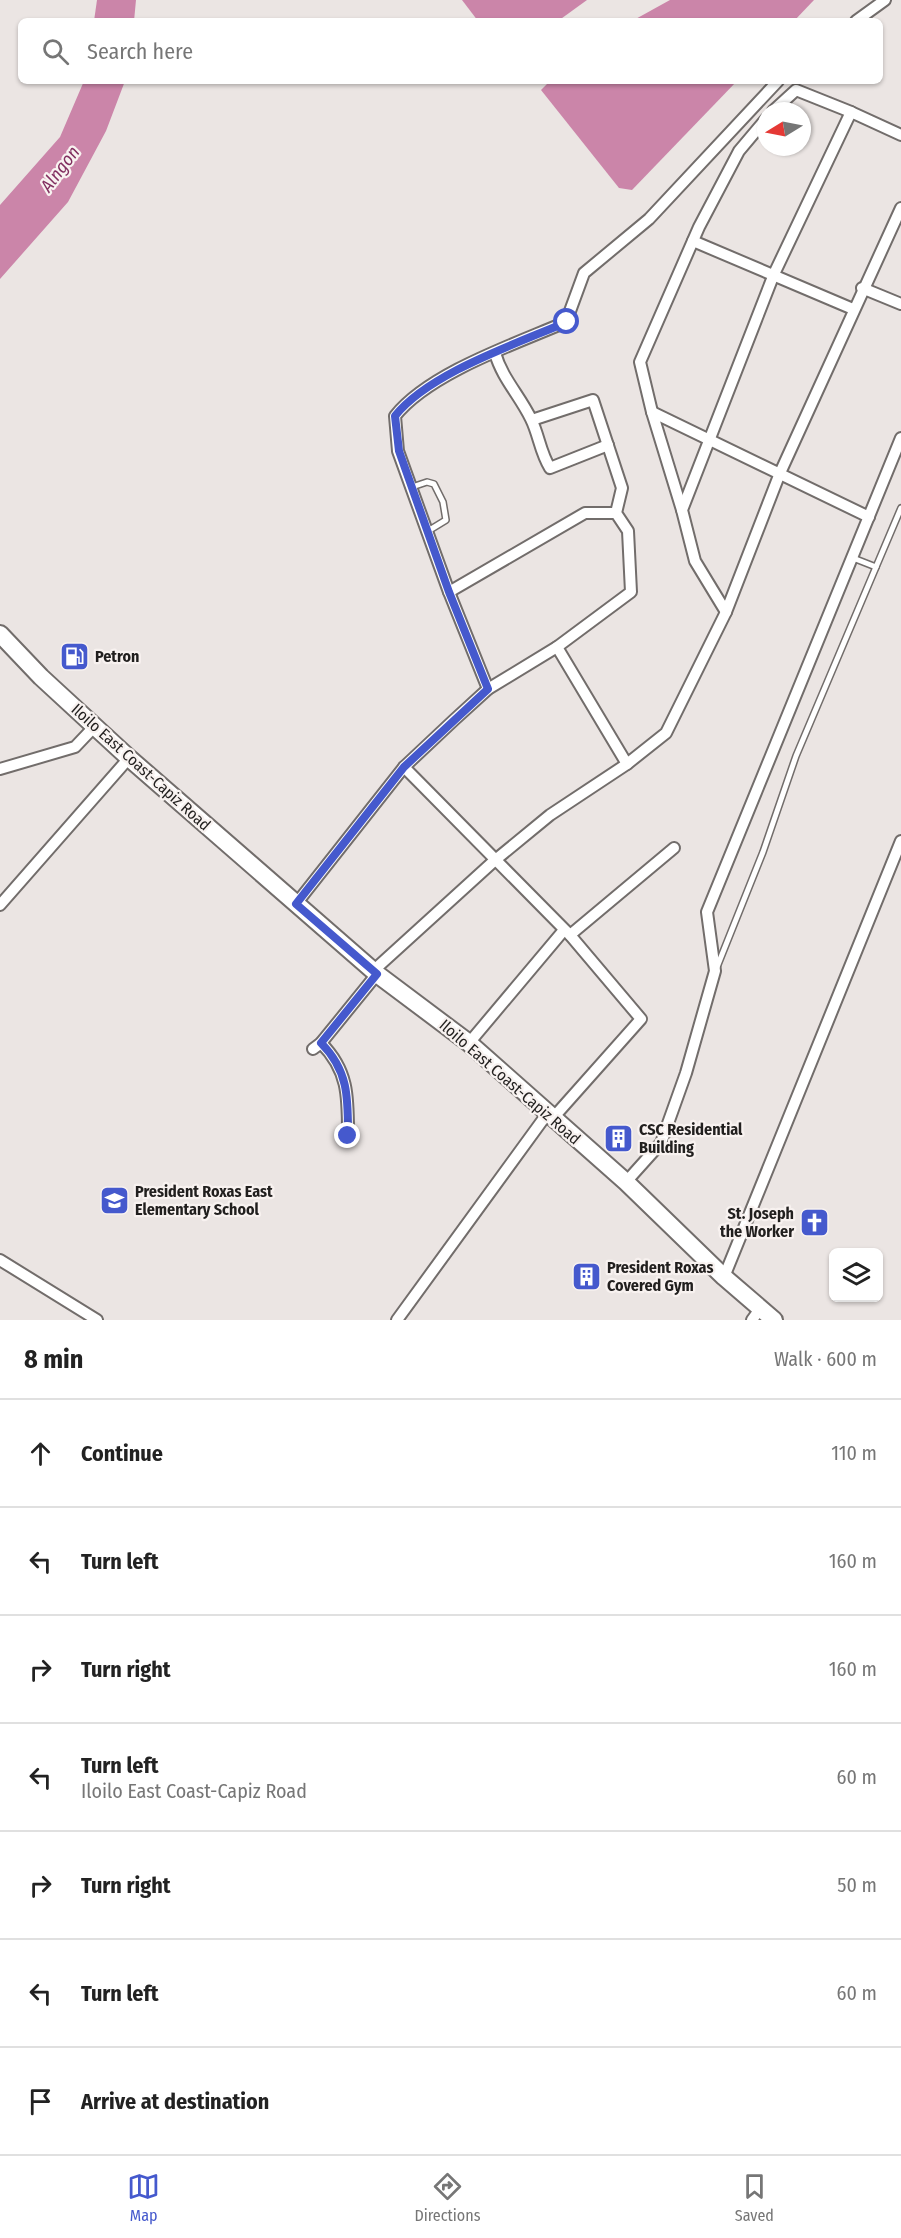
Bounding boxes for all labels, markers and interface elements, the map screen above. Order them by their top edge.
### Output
search box [18,18,883,84]
icon: search [39,35,72,68]
text: Search here [87,38,193,65]
north arrow [757,102,811,156]
water label: Alngon [35,142,84,197]
route start [553,308,579,334]
fuel station icon: Petron [58,640,90,672]
place label: Petron [95,647,139,666]
street label: Iloilo East Coast-Capiz Road [67,699,215,835]
street label: Iloilo East Coast-Capiz Road [436,1016,584,1148]
place label: CSC Residential Building [639,1120,743,1157]
route end [334,1122,360,1148]
building icon: CSC Residential Building [602,1122,634,1154]
place label: President Roxas East Elementary School [135,1182,273,1219]
school or university icon: President Roxas East Elementary School [98,1184,130,1216]
place label: St. Joseph the Worker [720,1204,794,1241]
church icon: St. Joseph the Worker [799,1206,831,1238]
map controls [829,1248,883,1302]
button: layers [829,1248,883,1302]
place label: President Roxas Covered Gym [607,1258,713,1295]
building icon: President Roxas Covered Gym [570,1260,602,1292]
text: 8 min [24,1344,83,1375]
text: Walk · 600 m [774,1347,877,1371]
icon: ahead [24,1437,57,1470]
text: Continue [81,1440,163,1467]
text: 110 m [831,1441,877,1465]
icon: left [24,1545,57,1578]
text: Turn left [81,1548,159,1575]
text: 160 m [829,1549,877,1573]
icon: right [24,1653,57,1686]
text: Turn right [81,1656,170,1683]
text: 160 m [829,1657,877,1681]
text: Turn left [81,1752,159,1779]
icon: left [24,1761,57,1794]
text: 60 m [837,1765,877,1789]
text: Iloilo East Coast-Capiz Road [81,1779,307,1803]
icon: right [24,1869,57,1902]
text: Turn right [81,1872,170,1899]
text: 50 m [837,1873,877,1897]
icon: left [24,1977,57,2010]
text: Turn left [81,1980,159,2007]
text: 60 m [837,1981,877,2005]
icon: arrive [24,2085,57,2118]
text: Arrive at destination [81,2088,269,2115]
tab: Map [127,2170,160,2225]
tab: Directions [414,2170,481,2225]
tab: Saved [735,2170,774,2225]

